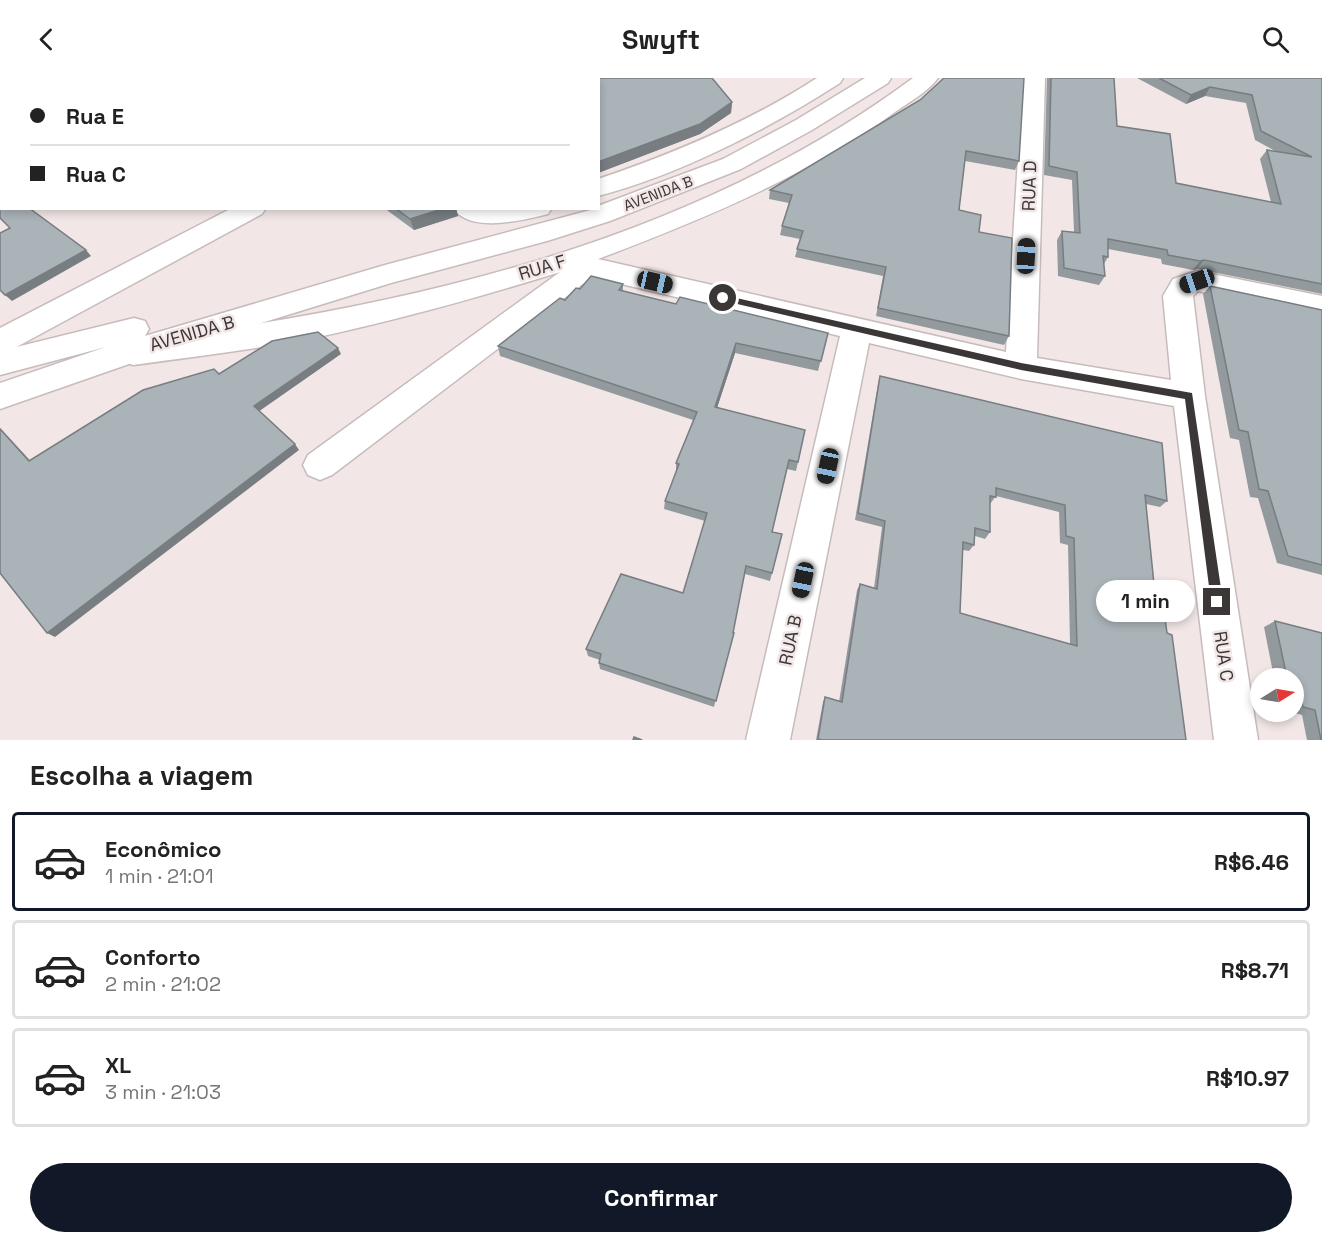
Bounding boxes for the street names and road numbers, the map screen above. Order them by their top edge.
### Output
street label: RUA D [1017,160,1041,212]
street label: AVENIDA B [621,171,695,215]
street label: RUA F [515,249,569,285]
street label: AVENIDA B [147,310,237,356]
street label: RUA B [773,613,807,667]
street label: RUA C [1209,629,1239,683]

